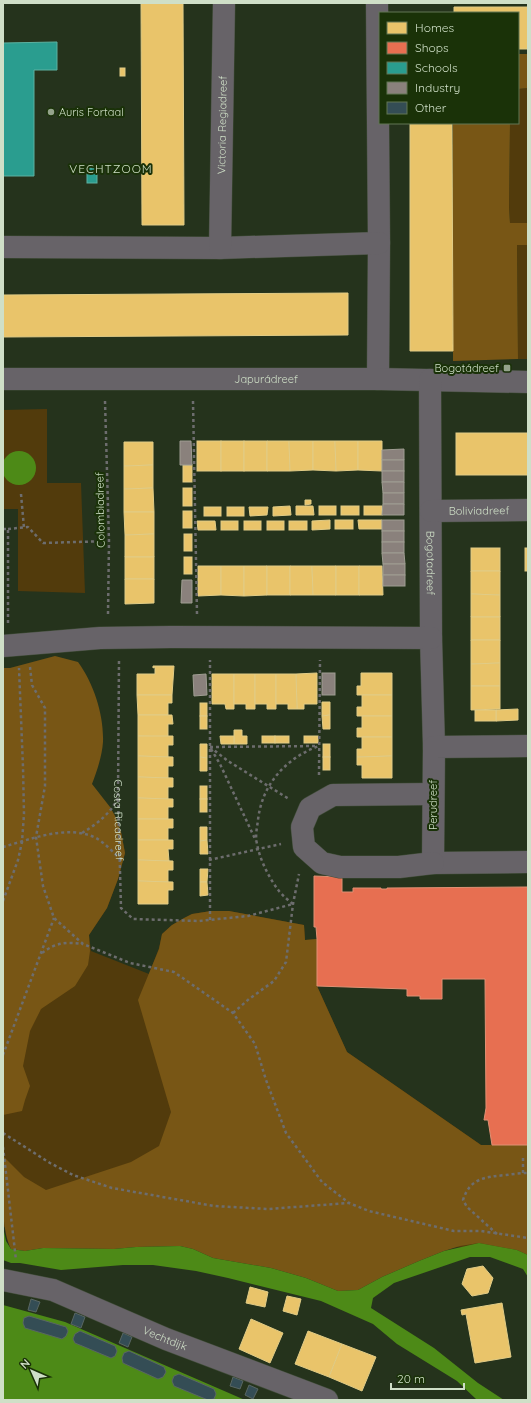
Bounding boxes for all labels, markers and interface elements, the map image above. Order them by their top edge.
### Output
legend [379,12,519,124]
text: Homes [415,20,455,35]
text: Shops [415,40,449,55]
text: Schools [415,60,458,75]
street label: Victoria Regiadreef [214,76,230,174]
text: Industry [415,80,460,95]
text: Other [415,100,447,115]
place label: Auris Fortaal [59,105,124,119]
marker: Auris Fortaal [46,107,56,117]
district label: VECHTZOOM [69,161,153,176]
place label: Bogotádreef [434,361,499,375]
marker: Bogotádreef [502,363,512,373]
street label: Japurádreef [234,372,298,386]
street label: Colombiadreef [92,472,108,548]
street label: Boliviadreef [449,503,509,518]
street label: Bogotadreef [424,531,438,595]
street label: Costa Ricadreef [111,779,127,861]
street label: Perudreef [426,780,440,830]
street label: Vechtdijk [141,1323,189,1353]
north arrow [12,1351,52,1391]
text: N [17,1356,33,1372]
scale bar [391,1365,464,1391]
text: 20 m [397,1371,425,1386]

